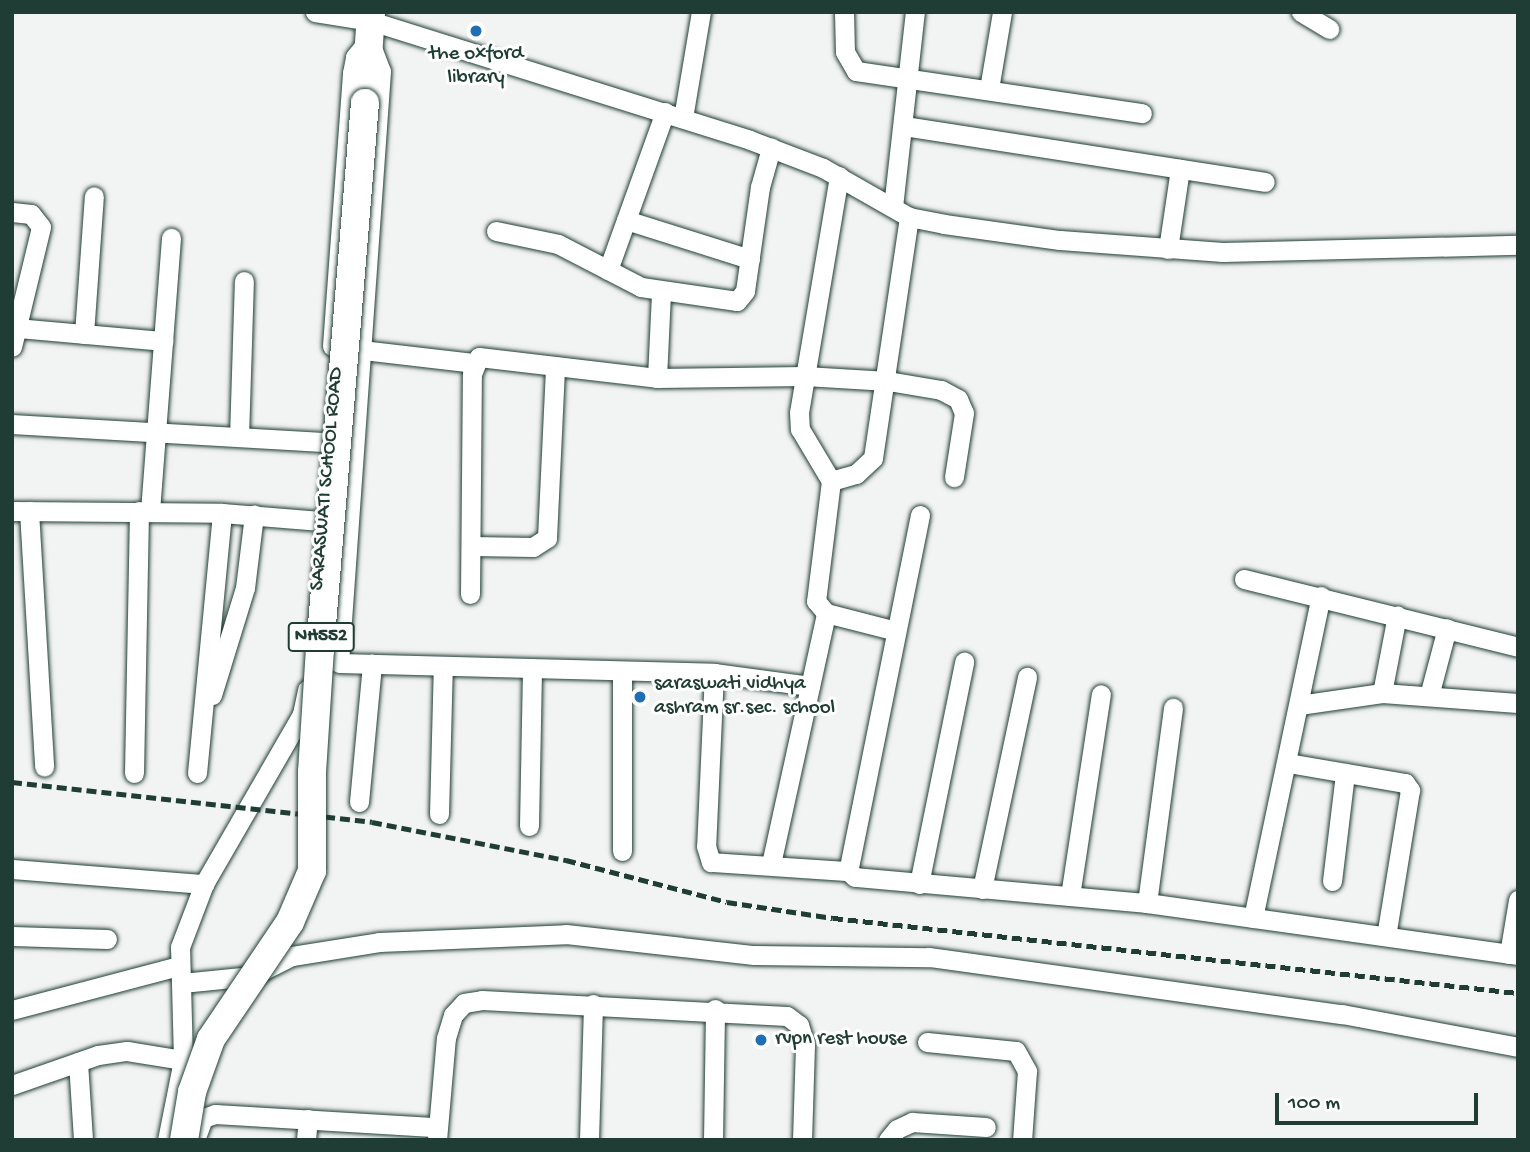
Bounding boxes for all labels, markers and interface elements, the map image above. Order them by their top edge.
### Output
marker: the oxford library [468,23,484,39]
place label: the oxford library [429,42,523,92]
street label: SARASWATI SCHOOL ROAD [306,366,350,592]
road number: NH552 [286,622,356,652]
place label: saraswati vidhya ashram sr.sec. school [654,672,835,722]
marker: saraswati vidhya ashram sr.sec. school [632,689,648,705]
place label: rvpn rest house [775,1027,907,1053]
marker: rvpn rest house [753,1032,769,1048]
scale bar [1278,1078,1481,1122]
text: 100 m [1288,1092,1340,1117]

